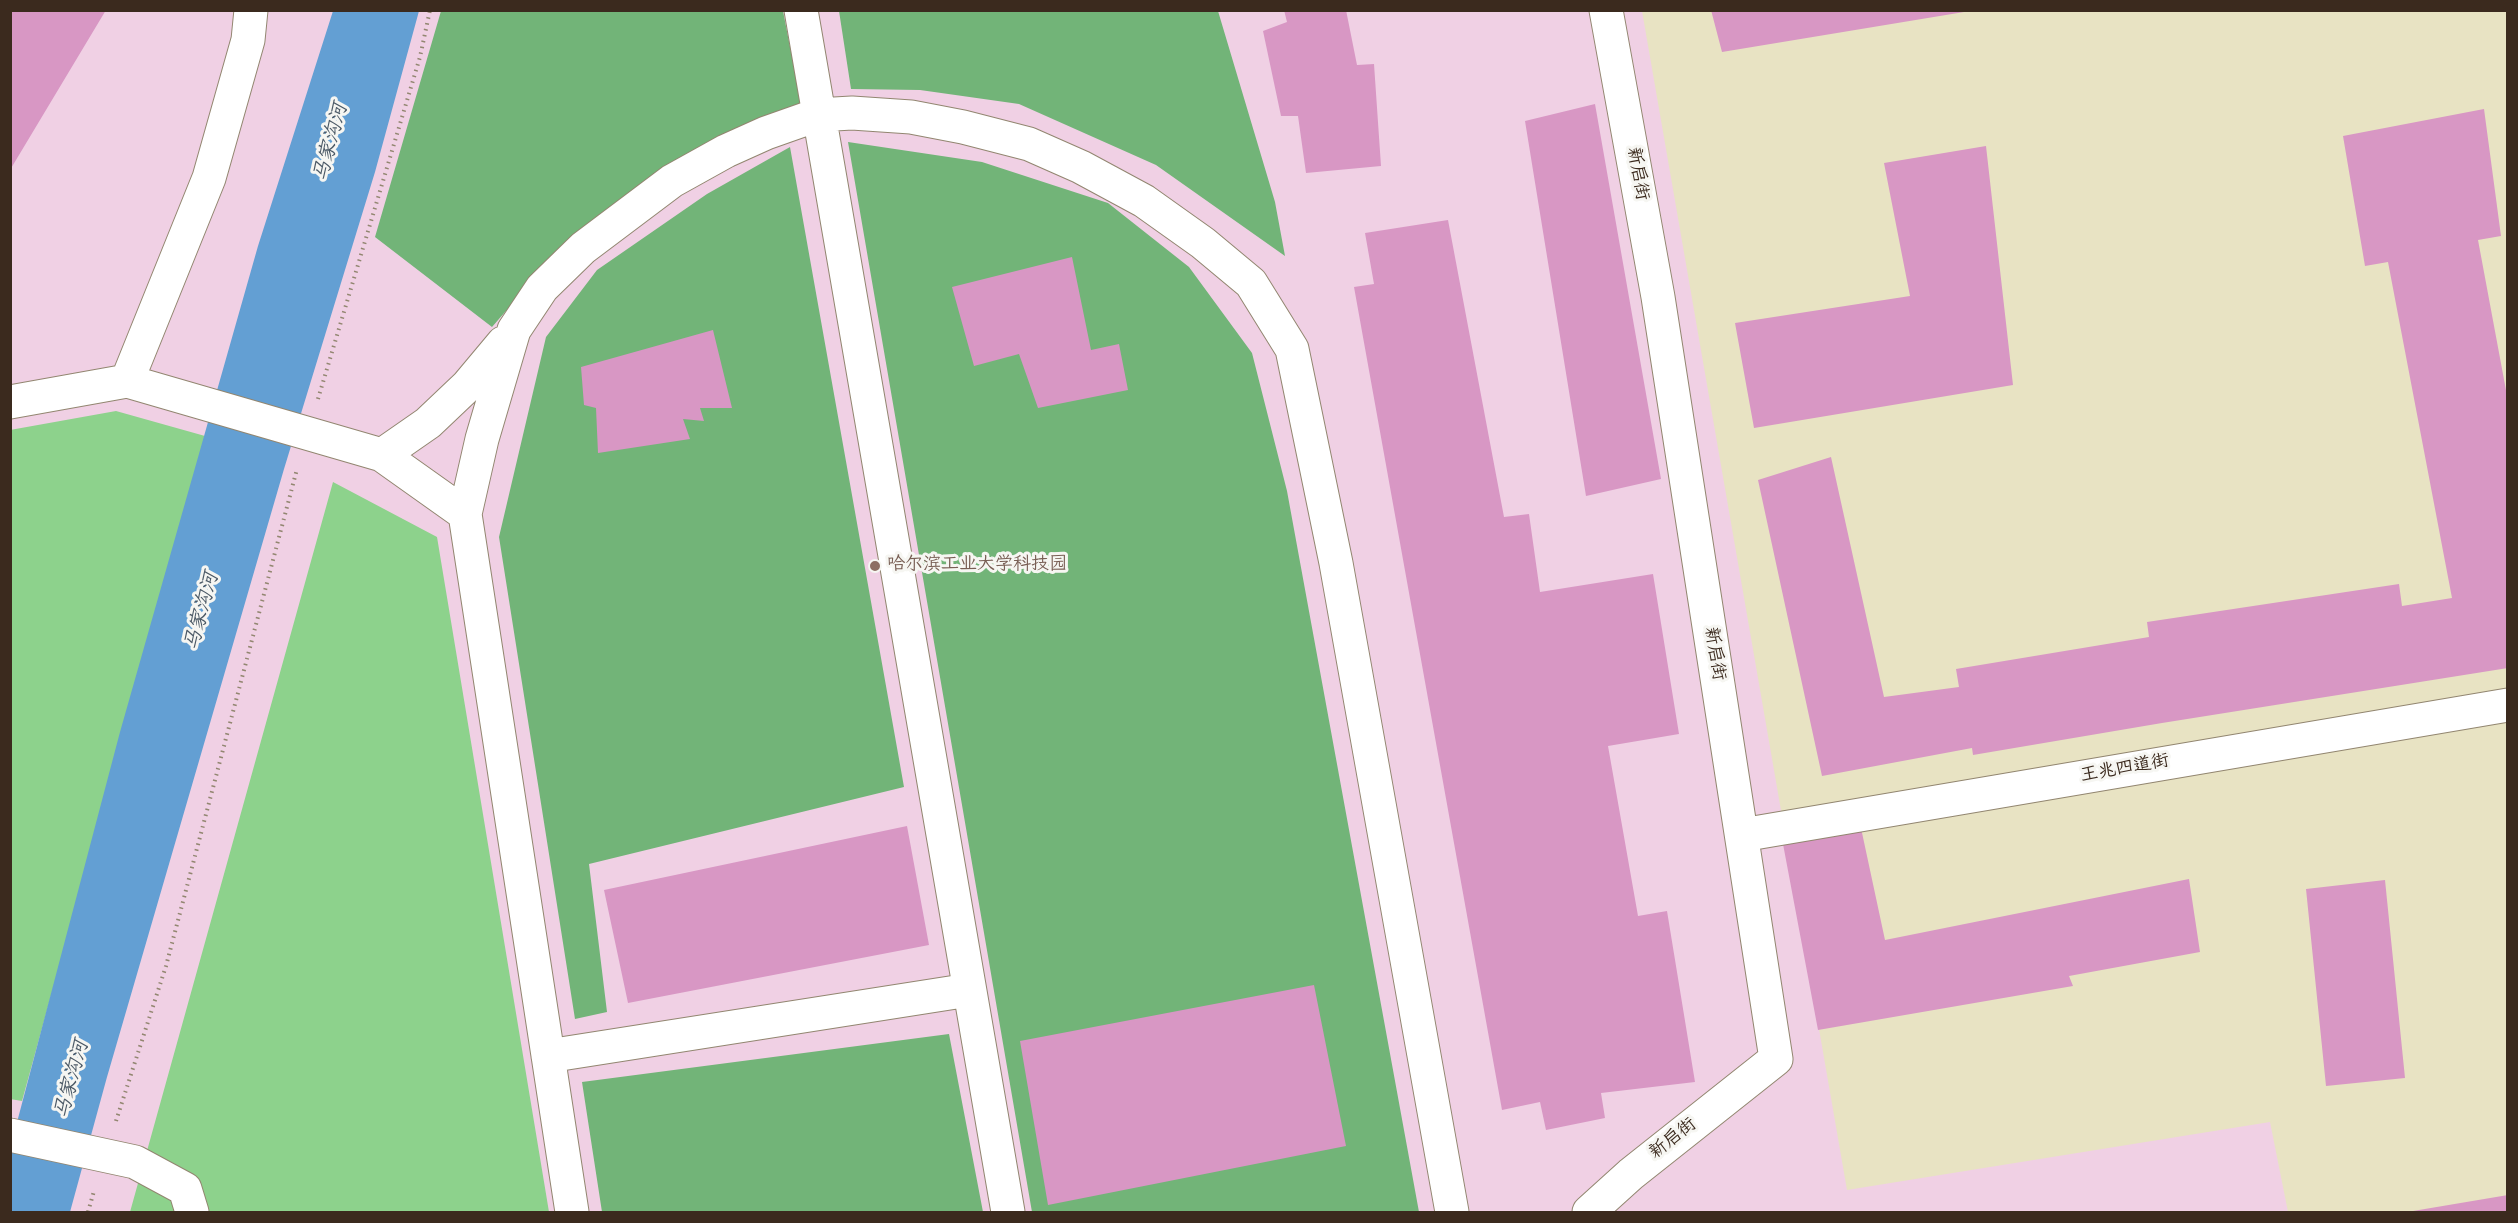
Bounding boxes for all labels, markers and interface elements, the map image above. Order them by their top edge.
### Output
water label: 马家沟河 [311,101,355,185]
street label: 新启街 [1621,146,1651,202]
place label: 哈尔滨工业大学科技园 [887,555,1067,577]
marker: 哈尔滨工业大学科技园 [868,559,882,573]
water label: 马家沟河 [182,570,226,654]
street label: 新启街 [1698,626,1728,682]
street label: 王兆四道街 [2079,752,2171,788]
water label: 马家沟河 [52,1038,96,1122]
street label: 新启街 [1646,1115,1702,1165]

